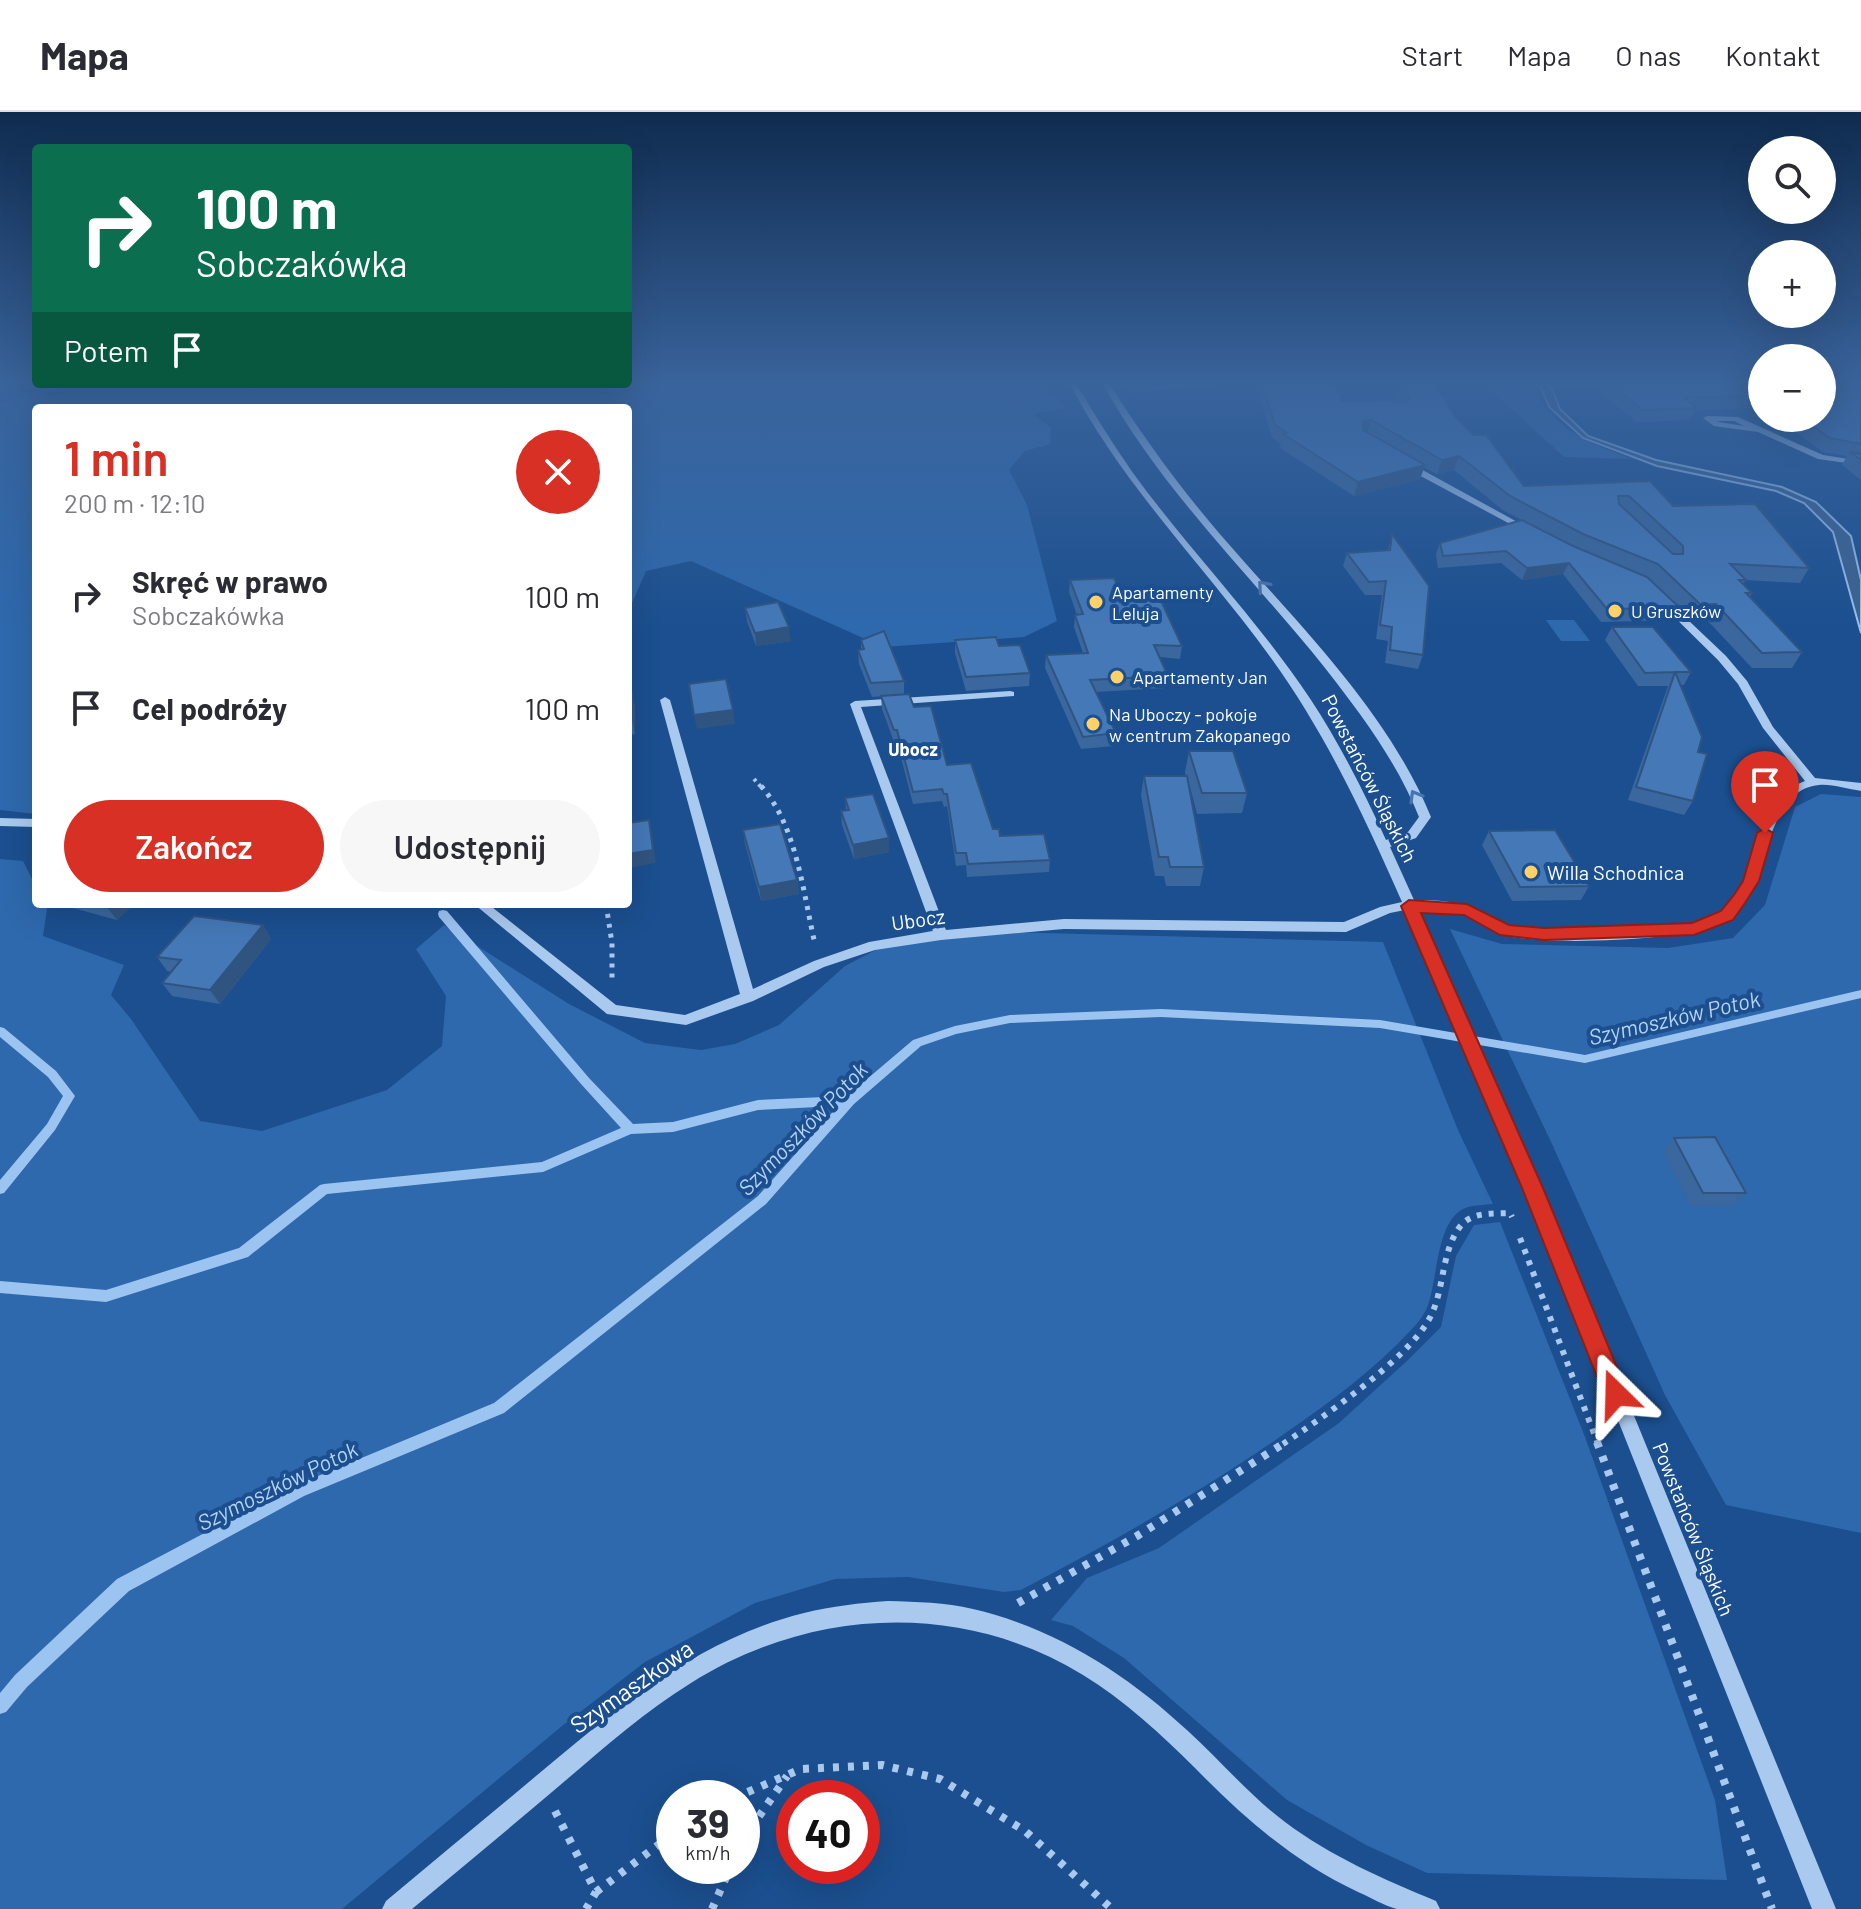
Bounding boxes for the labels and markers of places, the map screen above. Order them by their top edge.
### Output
place label: Apartamenty Leluja [1112,581,1214,624]
marker: Apartamenty Leluja [1087,593,1105,611]
place label: U Gruszków [1631,600,1721,622]
marker: U Gruszków [1606,602,1624,620]
place label: Apartamenty Jan [1133,666,1267,688]
marker: Apartamenty Jan [1108,668,1126,686]
place label: Na Uboczy - pokoje w centrum Zakopanego [1109,703,1291,746]
marker: Na Uboczy - pokoje w centrum Zakopanego [1084,715,1102,733]
pin [1731,751,1799,833]
place label: Willa Schodnica [1547,860,1684,884]
marker: Willa Schodnica [1522,863,1540,881]

